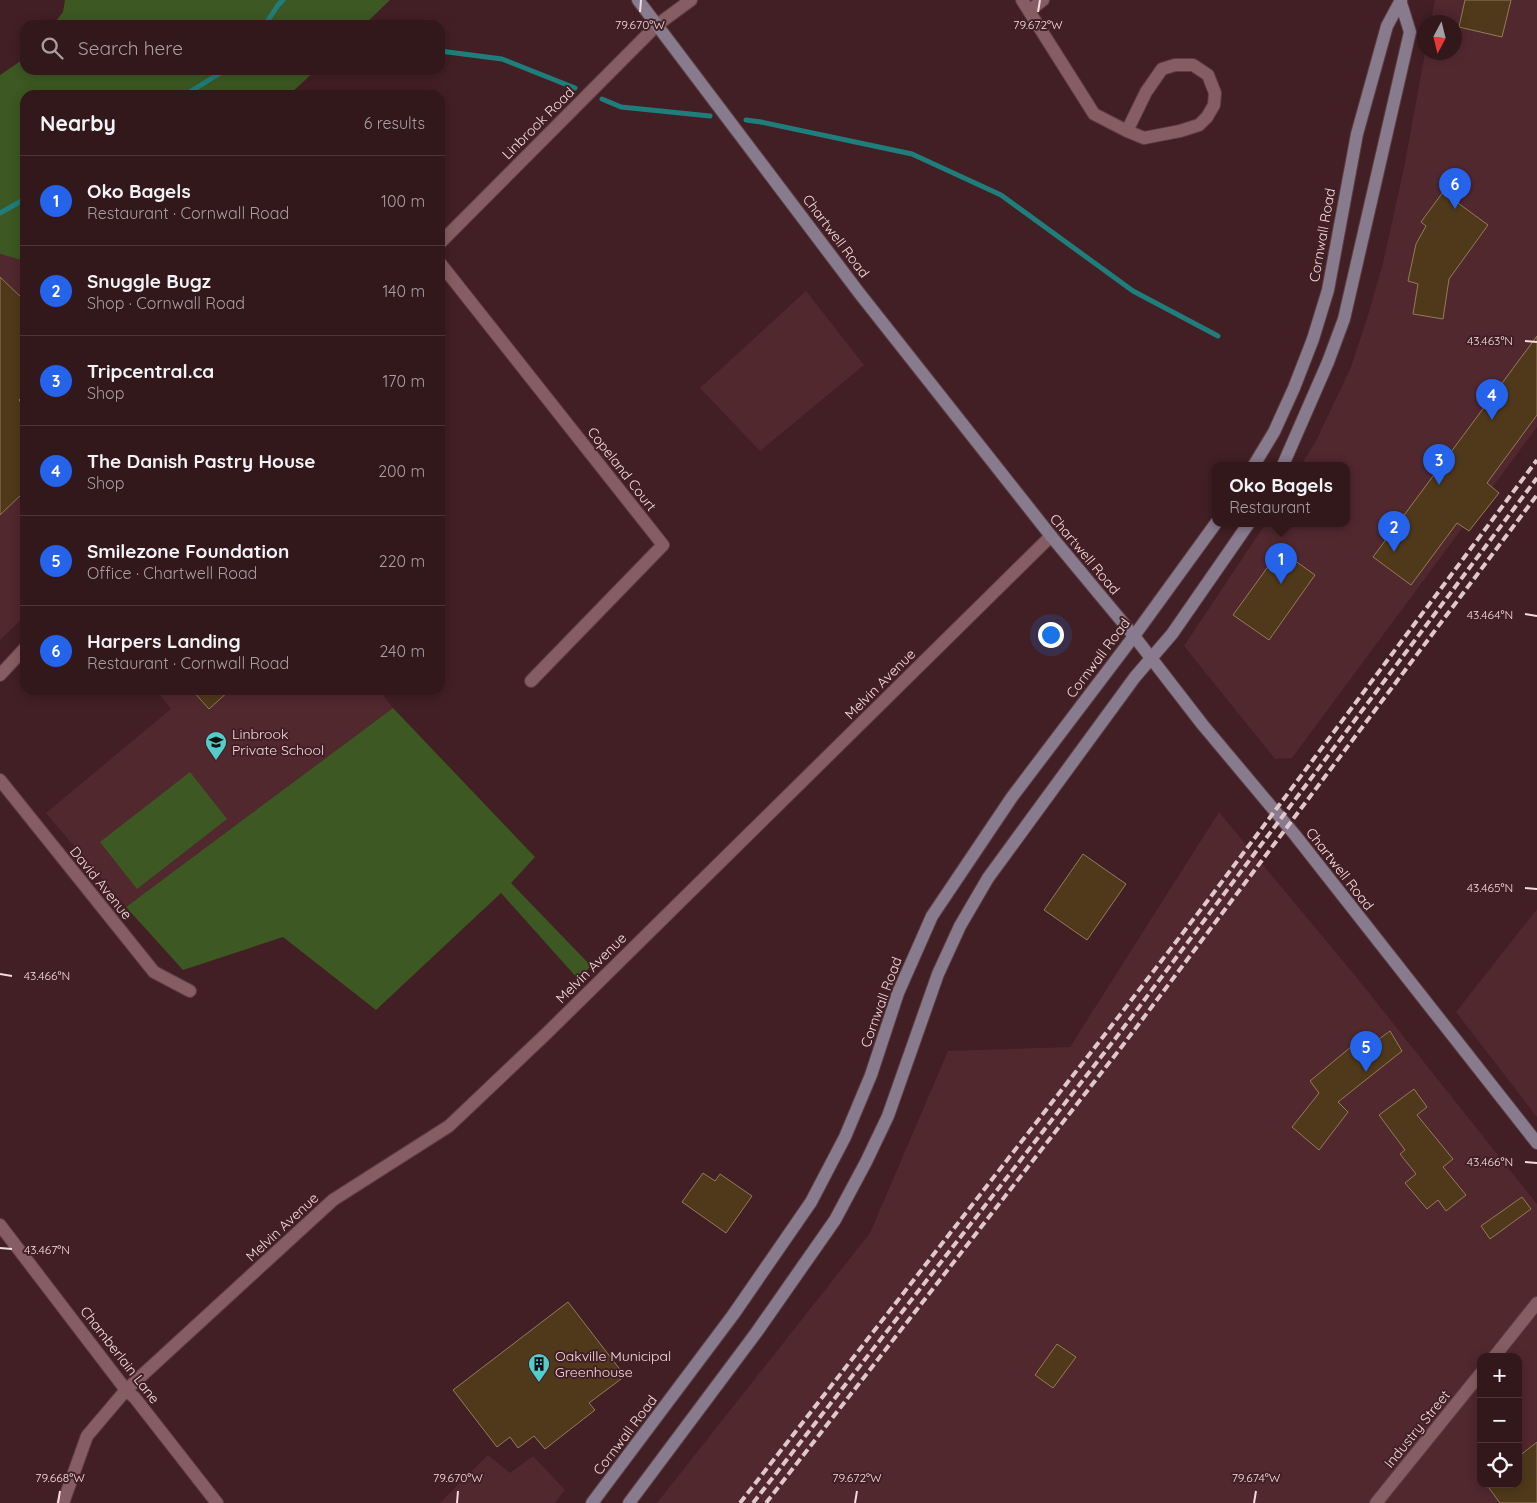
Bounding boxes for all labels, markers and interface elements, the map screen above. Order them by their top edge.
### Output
north arrow [1417,15,1462,60]
text: 79.670°W [615,17,665,32]
text: 79.672°W [1013,17,1063,32]
search box [20,20,445,75]
icon: search [38,34,66,62]
text: Search here [78,36,183,60]
street label: Linbrook Road [498,83,578,163]
text: Nearby [40,110,116,136]
text: 6 results [364,113,425,133]
pin: 6 [1439,168,1471,209]
text: Oko Bagels [87,179,191,203]
street label: Cornwall Road [1305,187,1339,283]
text: 1 [53,191,59,211]
text: 100 m [381,191,425,211]
street label: Chartwell Road [799,191,873,281]
text: Restaurant · Cornwall Road [87,203,289,223]
text: Snuggle Bugz [87,269,211,293]
text: 2 [51,281,61,301]
text: 140 m [382,281,425,301]
text: Shop · Cornwall Road [87,293,245,313]
text: 43.463°N [1467,333,1513,348]
text: Tripcentral.ca [87,359,214,383]
text: 3 [52,371,60,391]
text: 170 m [382,371,425,391]
pin: 4 [1476,379,1508,420]
text: Shop [87,383,124,403]
street label: Copeland Court [584,423,661,515]
pin: 3 [1423,444,1455,485]
text: The Danish Pastry House [87,449,315,473]
text: 4 [51,461,61,481]
text: 200 m [378,461,425,481]
popup [1212,462,1350,527]
text: Shop [87,473,124,493]
text: Oko Bagels [1229,473,1333,497]
text: Restaurant [1229,497,1311,517]
street label: Chartwell Road [1046,510,1124,598]
pin: 2 [1378,511,1410,552]
text: Smilezone Foundation [87,539,289,563]
pin: 1 [1265,543,1297,584]
text: 5 [51,551,61,571]
text: 220 m [379,551,425,571]
text: Office · Chartwell Road [87,563,257,583]
text: 43.464°N [1467,607,1513,622]
street label: Cornwall Road [1062,615,1134,701]
your location [1038,622,1064,648]
text: Harpers Landing [87,629,241,653]
text: 6 [52,641,60,661]
text: 240 m [379,641,425,661]
street label: Melvin Avenue [841,645,919,723]
text: Restaurant · Cornwall Road [87,653,289,673]
place label: Linbrook Private School [232,725,324,759]
school or university icon: Linbrook Private School [204,730,228,761]
street label: Chartwell Road [1302,824,1378,914]
street label: David Avenue [66,843,136,923]
text: 43.465°N [1467,880,1513,895]
street label: Melvin Avenue [552,929,630,1007]
street label: Cornwall Road [856,954,906,1050]
text: 43.466°N [24,968,70,983]
pin: 5 [1350,1031,1382,1072]
text: 43.466°N [1467,1154,1513,1169]
street label: Melvin Avenue [242,1189,322,1265]
text: 43.467°N [24,1242,70,1257]
street label: Chamberlain Lane [76,1303,164,1407]
place label: Oakville Municipal Greenhouse [555,1347,671,1381]
building icon: Oakville Municipal Greenhouse [527,1352,551,1383]
map controls [1477,1353,1522,1488]
button: + [1477,1353,1522,1398]
street label: Industry Street [1380,1386,1454,1472]
street label: Cornwall Road [589,1392,661,1478]
button: − [1477,1398,1522,1443]
button: locate [1477,1443,1522,1488]
text: 79.668°W [35,1470,85,1485]
text: 79.670°W [433,1470,483,1485]
text: 79.672°W [832,1470,882,1485]
text: 79.674°W [1232,1470,1281,1485]

